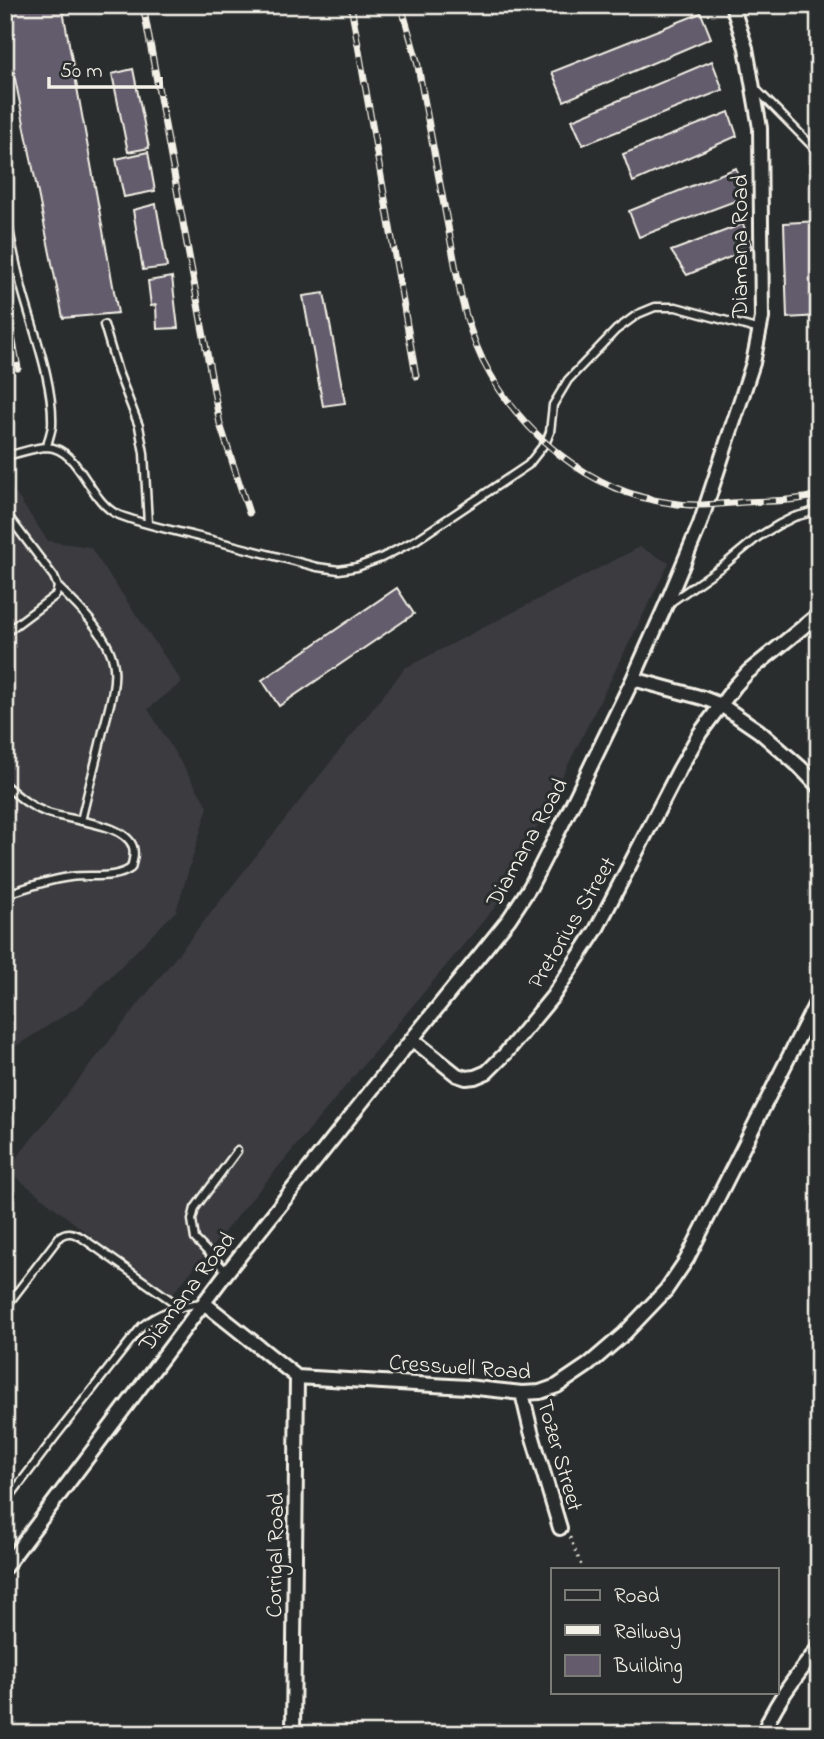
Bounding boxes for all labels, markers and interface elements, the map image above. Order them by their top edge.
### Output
scale bar [49,46,161,90]
text: 50 m [60,57,103,87]
street label: Diamana Road [725,174,758,319]
street label: Diamana Road [479,773,577,915]
street label: Pretorius Street [521,851,626,996]
street label: Diamana Road [131,1225,244,1360]
street label: Cresswell Road [388,1347,532,1390]
street label: Tozer Street [527,1396,590,1516]
street label: Corrigal Road [259,1492,295,1618]
legend [551,1568,778,1694]
text: Road [614,1582,660,1612]
text: Railway [614,1618,681,1650]
text: Building [613,1652,683,1684]

